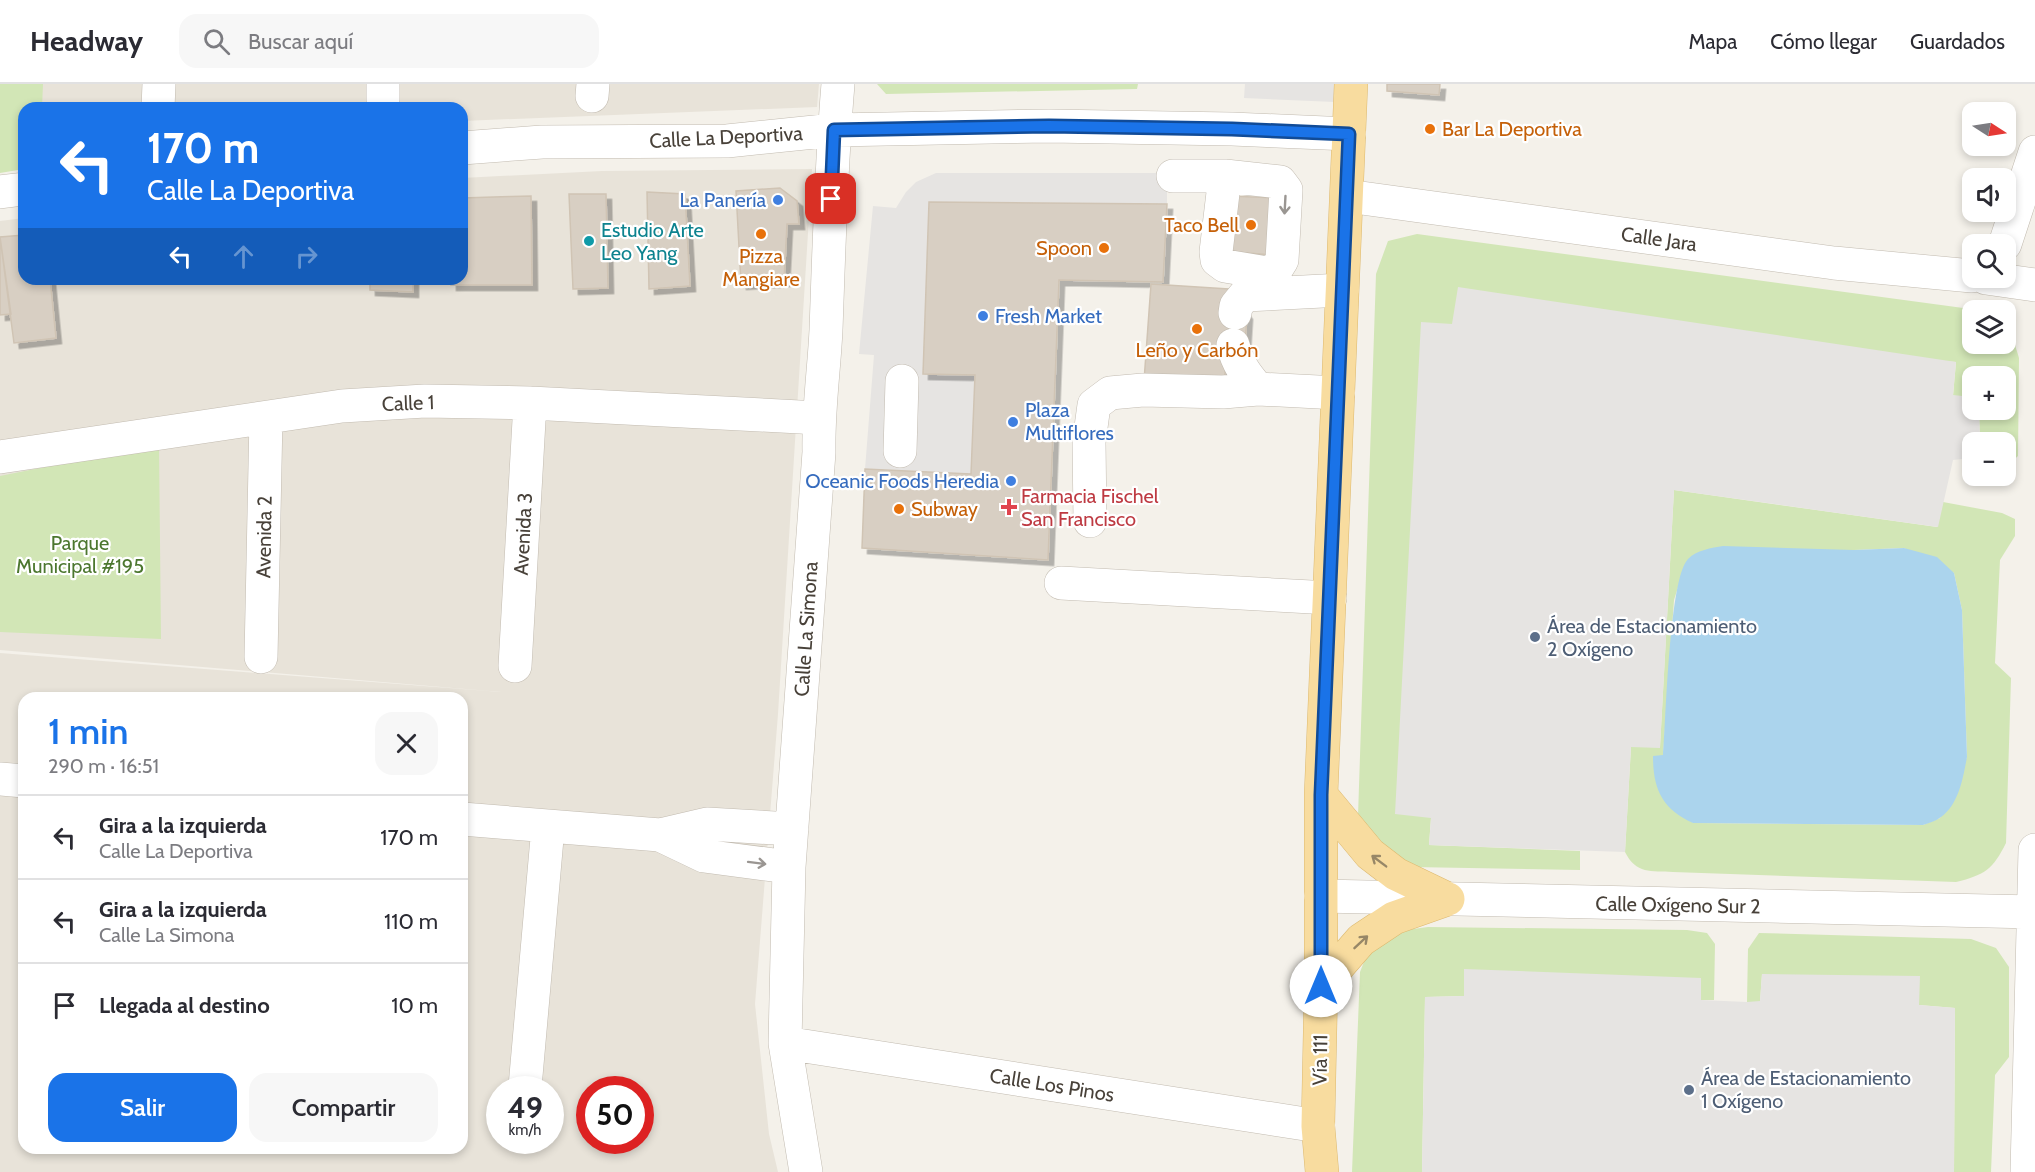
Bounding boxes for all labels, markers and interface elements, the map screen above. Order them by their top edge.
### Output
search box [179,14,599,68]
text: Headway [30,24,143,58]
icon: search [200,25,233,58]
text: Buscar aquí [248,28,353,55]
text: Mapa [1689,29,1737,54]
text: Cómo llegar [1770,29,1877,54]
text: Guardados [1910,29,2005,54]
north arrow [1962,102,2016,156]
map controls [1962,102,2016,486]
place label: Bar La Deportiva [1442,117,1582,141]
street label: Calle La Deportiva [649,121,804,153]
text: 170 m [147,122,259,174]
marker: Bar La Deportiva [1423,122,1437,136]
icon: left [48,126,126,204]
button: sound [1962,168,2016,222]
pin [805,173,856,224]
text: Calle La Deportiva [147,174,354,207]
icon: arrive [814,182,847,215]
place label: La Panería [680,188,766,212]
marker: La Panería [771,193,785,207]
one-way arrow [1279,194,1290,214]
place label: Taco Bell [1164,213,1239,237]
place label: Estudio Arte Leo Yang [601,218,704,265]
marker: Taco Bell [1244,218,1258,232]
street label: Calle Jara [1620,222,1699,256]
marker: Pizza Mangiare [754,227,768,241]
marker: Estudio Arte Leo Yang [582,234,596,248]
button: search [1962,234,2016,288]
place label: Spoon [1036,236,1092,260]
icon: left [164,240,197,273]
icon: ahead [227,240,260,273]
icon: right [290,240,323,273]
marker: Spoon [1097,241,1111,255]
place label: Pizza Mangiare [722,244,800,291]
button: layers [1962,300,2016,354]
place label: Fresh Market [995,304,1102,328]
marker: Fresh Market [976,309,990,323]
marker: Leño y Carbón [1190,322,1204,336]
place label: Leño y Carbón [1136,338,1258,362]
button: + [1962,366,2016,420]
street label: Calle 1 [381,390,435,416]
place label: Plaza Multiflores [1025,398,1114,445]
marker: Plaza Multiflores [1006,415,1020,429]
button: − [1962,432,2016,486]
place label: Oceanic Foods Heredia [805,469,999,493]
marker: Oceanic Foods Heredia [1004,474,1018,488]
place label: Farmacia Fischel San Francisco [1021,484,1159,531]
street label: Avenida 3 [509,492,537,576]
street label: Avenida 2 [251,495,277,579]
place label: Subway [911,497,978,521]
marker: Farmacia Fischel San Francisco [1002,500,1016,514]
marker: Subway [892,502,906,516]
park label: Parque Municipal #195 [16,531,144,578]
street label: Calle La Simona [789,560,823,697]
place label: Área de Estacionamiento 2 Oxígeno [1547,614,1757,661]
marker: Área de Estacionamiento 2 Oxígeno [1528,630,1542,644]
text: 1 min [48,709,128,753]
button: close [375,712,438,775]
text: 290 m · 16:51 [48,754,159,778]
text: Gira a la izquierda [99,812,267,839]
icon: left [48,821,81,854]
text: 170 m [380,824,438,851]
text: Calle La Deportiva [99,839,253,863]
one-way arrow [1371,855,1387,867]
one-way arrow [747,858,767,869]
street label: Calle Oxígeno Sur 2 [1595,892,1761,918]
text: Gira a la izquierda [99,896,267,923]
icon: left [48,905,81,938]
text: 110 m [384,908,438,935]
text: Calle La Simona [99,923,234,947]
one-way arrow [1353,935,1368,950]
position arrow [1289,954,1353,1018]
icon: arrive [48,989,81,1022]
text: Llegada al destino [99,992,270,1019]
text: 10 m [391,992,438,1019]
street label: Vía 111 [1308,1034,1332,1086]
street label: Calle Los Pinos [988,1063,1116,1107]
place label: Área de Estacionamiento 1 Oxígeno [1701,1066,1911,1113]
button: Salir [48,1073,237,1142]
button: Compartir [249,1073,438,1142]
speed limit sign: 50 [576,1076,654,1154]
marker: Área de Estacionamiento 1 Oxígeno [1682,1083,1696,1097]
text: 49 [507,1089,543,1126]
text: km/h [509,1121,541,1139]

